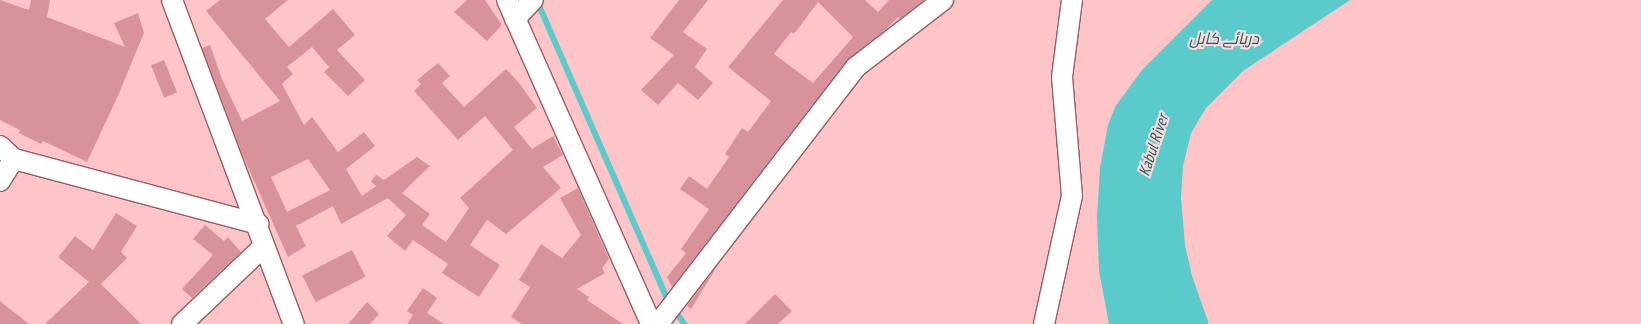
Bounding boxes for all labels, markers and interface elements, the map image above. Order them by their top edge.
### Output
water label: دریائے کابل [1189,28,1259,48]
water label: Kabul River [1134,112,1172,178]

